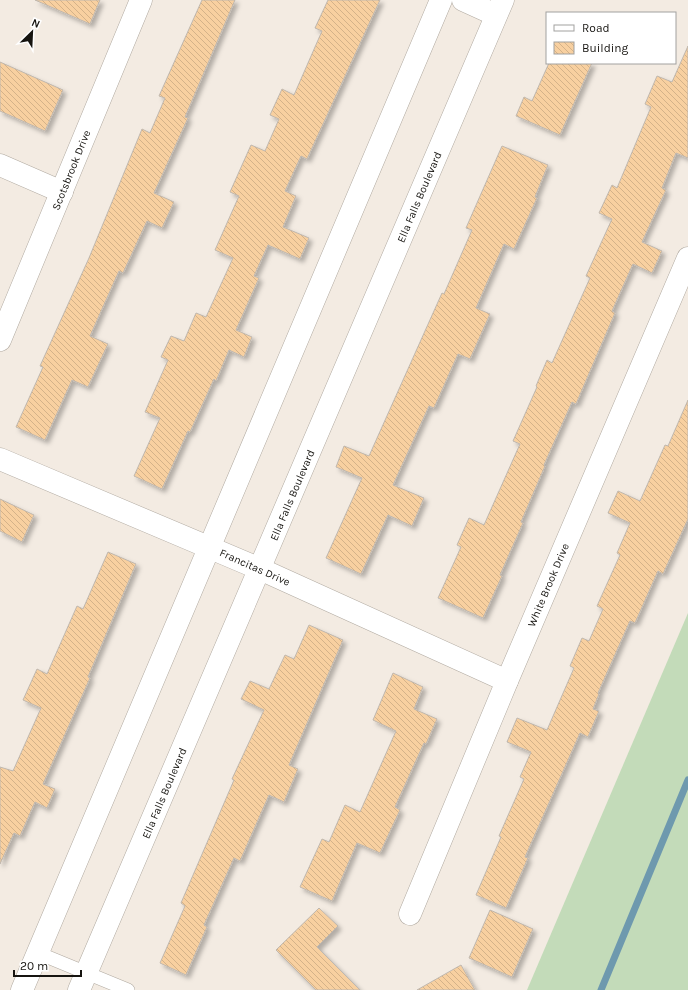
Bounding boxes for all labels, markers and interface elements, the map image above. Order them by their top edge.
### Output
north arrow [12,12,52,52]
legend [546,12,676,64]
text: N [30,16,42,31]
text: Road [582,21,610,35]
text: Building [582,41,629,55]
street label: Scotsbrook Drive [49,128,94,212]
street label: Ella Falls Boulevard [394,150,444,245]
street label: Ella Falls Boulevard [267,448,317,543]
street label: White Brook Drive [525,541,572,629]
street label: Francitas Drive [218,546,292,589]
street label: Ella Falls Boulevard [139,746,189,841]
scale bar [14,952,81,978]
text: 20 m [20,959,48,973]

